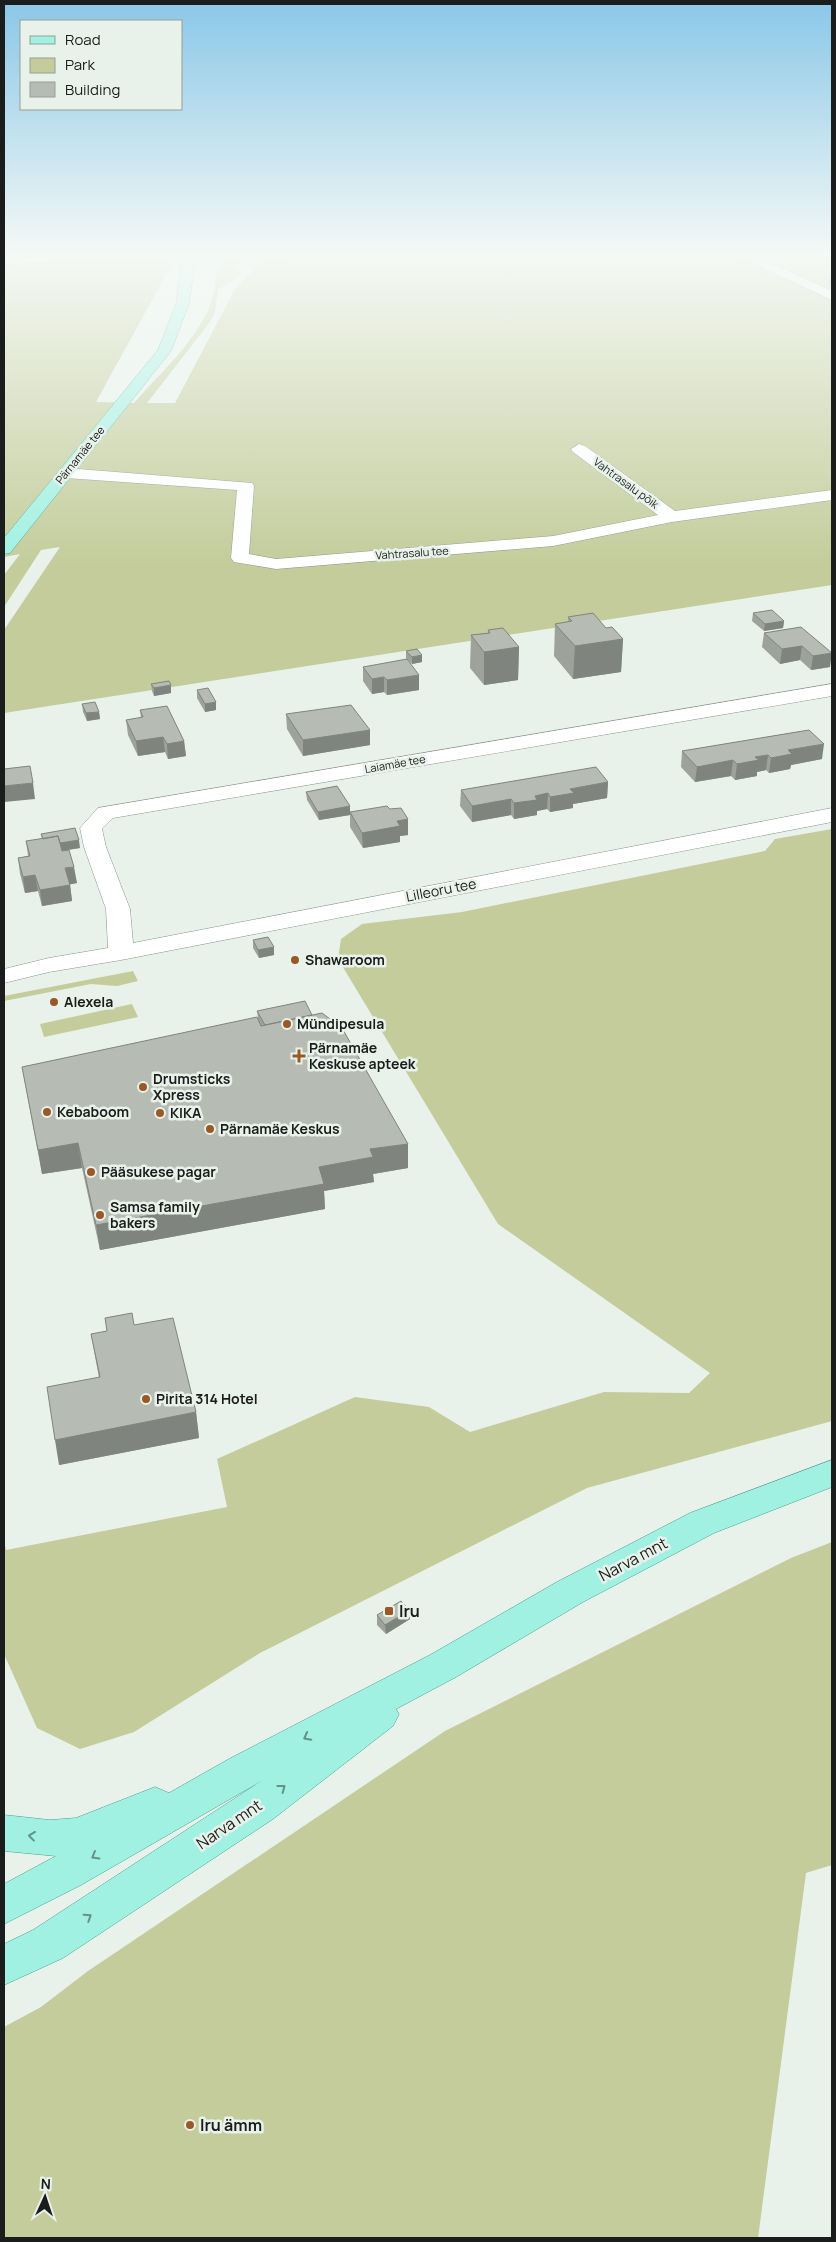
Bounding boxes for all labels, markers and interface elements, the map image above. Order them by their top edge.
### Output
legend [20,20,182,110]
text: Road [65,29,101,50]
text: Park [65,54,95,75]
text: Building [65,79,120,100]
street label: Pärnamäe tee [52,422,108,487]
street label: Vahtrasalu põik [591,454,662,512]
street label: Vahtrasalu tee [375,542,450,563]
street label: Laiamäe tee [363,751,427,776]
street label: Lilleoru tee [404,873,478,906]
place label: Shawaroom [305,950,385,969]
marker: Shawaroom [289,954,301,966]
place label: Alexela [64,992,113,1011]
marker: Alexela [48,996,60,1008]
place label: Mündipesula [297,1014,384,1033]
marker: Mündipesula [281,1018,293,1030]
place label: Pärnamäe Keskuse apteek [309,1038,416,1073]
marker: Pärnamäe Keskuse apteek [293,1050,305,1062]
place label: Drumsticks Xpress [153,1069,231,1104]
marker: Drumsticks Xpress [137,1081,149,1093]
place label: Kebaboom [57,1102,129,1121]
place label: KIKA [170,1103,202,1122]
marker: Kebaboom [41,1106,53,1118]
marker: KIKA [154,1107,166,1119]
place label: Pärnamäe Keskus [220,1119,340,1138]
marker: Pärnamäe Keskus [204,1123,216,1135]
place label: Pääsukese pagar [101,1162,216,1181]
marker: Pääsukese pagar [85,1166,97,1178]
place label: Samsa family bakers [110,1197,200,1232]
marker: Samsa family bakers [94,1209,106,1221]
place label: Pirita 314 Hotel [156,1389,258,1408]
marker: Pirita 314 Hotel [140,1393,152,1405]
street label: Narva mnt [595,1532,671,1586]
place label: Iru [399,1600,420,1622]
marker: Iru [383,1605,395,1617]
one-way arrow [303,1731,312,1741]
one-way arrow [276,1786,285,1794]
street label: Narva mnt [192,1794,266,1854]
one-way arrow [27,1831,35,1842]
one-way arrow [91,1850,100,1860]
one-way arrow [83,1914,92,1923]
place label: Iru ämm [200,2114,262,2136]
marker: Iru ämm [184,2119,196,2131]
north arrow [20,2172,70,2222]
text: N [40,2174,51,2193]

